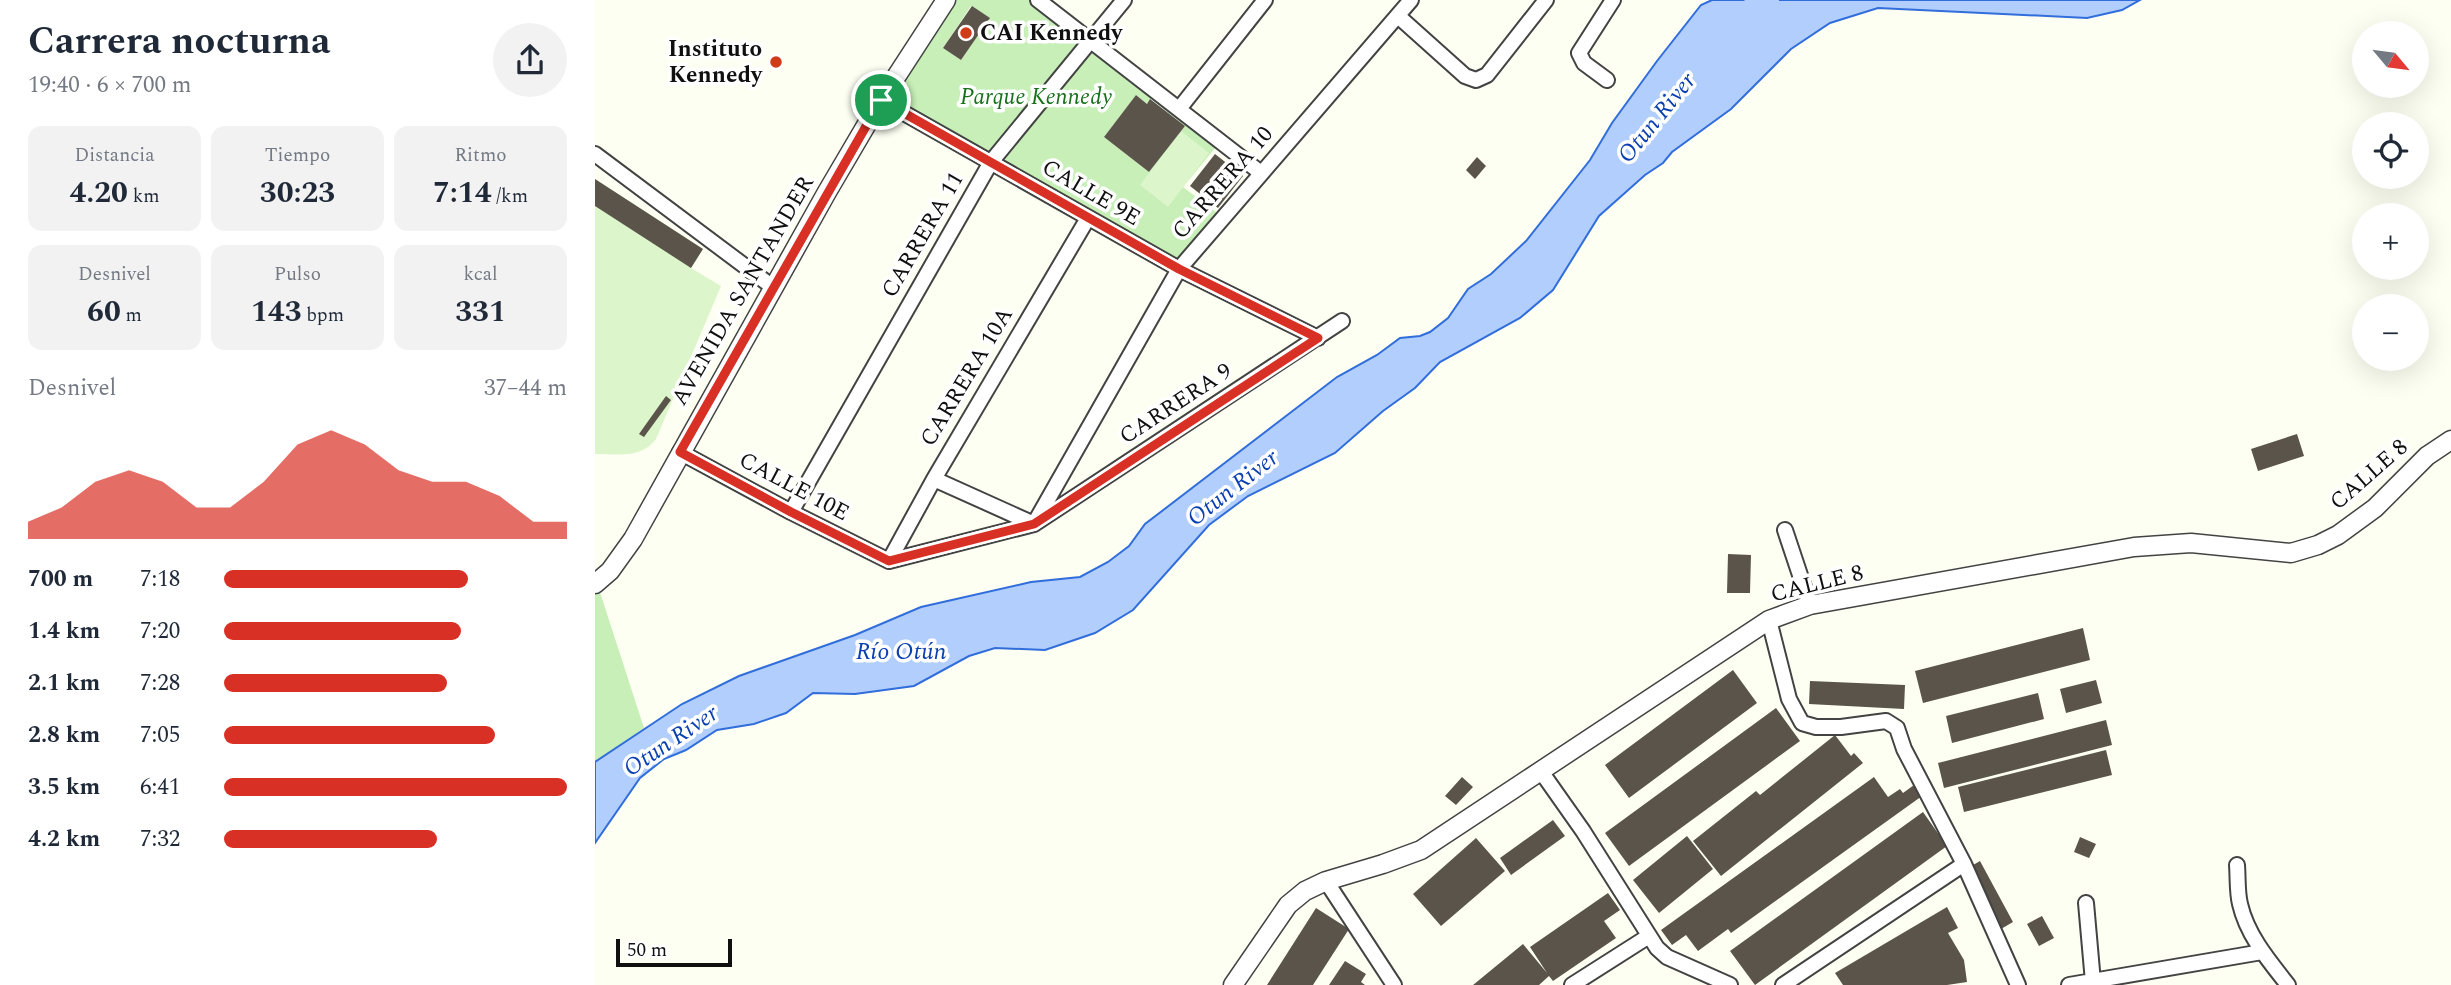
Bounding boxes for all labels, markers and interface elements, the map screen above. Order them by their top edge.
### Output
text: Carrera nocturna [28,13,331,71]
place label: CAI Kennedy [980,16,1123,51]
north arrow [2352,21,2429,98]
map controls [2352,21,2429,371]
button: share [493,23,567,97]
marker: CAI Kennedy [958,25,974,41]
place label: Instituto Kennedy [668,32,763,93]
marker: Instituto Kennedy [768,54,784,70]
water label: Otun River [1609,64,1705,171]
text: 19:40 · 6 × 700 m [28,68,192,103]
pin [851,70,911,130]
park label: Parque Kennedy [960,80,1113,115]
icon: arrive [862,81,900,119]
button: locate [2352,112,2429,189]
street label: CARRERA 10 [1164,119,1282,247]
text: Distancia [74,141,155,170]
text: Tiempo [265,141,330,170]
text: Ritmo [454,141,507,170]
street label: CALLE 9E [1035,151,1147,235]
street label: CARRERA 11 [873,166,973,304]
street label: AVENIDA SANTANDER [663,169,824,413]
text: 4.20 [69,170,128,216]
text: 30:23 [260,170,335,216]
text: 7:14 [433,170,492,216]
text: km [128,182,160,211]
text: /km [492,182,528,211]
button: + [2352,203,2429,280]
text: Desnivel [78,260,151,289]
text: Pulso [274,260,321,289]
text: kcal [463,260,498,289]
text: 60 [87,289,121,335]
text: 143 [251,289,301,335]
text: 331 [455,289,506,335]
button: − [2352,294,2429,371]
text: m [121,301,142,330]
text: bpm [301,301,344,330]
street label: CARRERA 10A [911,301,1023,453]
street label: CARRERA 9 [1113,354,1239,454]
text: Desnivel [28,371,116,406]
text: 37–44 m [484,371,567,406]
street label: CALLE 8 [2322,431,2416,519]
water label: Otun River [1179,440,1287,535]
street label: CALLE 10E [732,443,856,531]
street label: CALLE 8 [1767,556,1867,612]
text: 700 m [28,562,93,597]
text: 7:18 [140,562,180,597]
text: 1.4 km [28,614,100,649]
text: 7:20 [140,614,180,649]
water label: Río Otún [856,634,947,670]
text: 2.1 km [28,666,100,701]
text: 7:28 [140,666,180,701]
water label: Otun River [616,695,726,786]
text: 2.8 km [28,718,100,753]
text: 7:05 [140,718,180,753]
text: 3.5 km [28,770,100,805]
text: 6:41 [140,770,180,805]
text: 4.2 km [28,822,100,857]
text: 7:32 [140,822,180,857]
scale bar [616,936,731,968]
text: 50 m [627,936,667,965]

